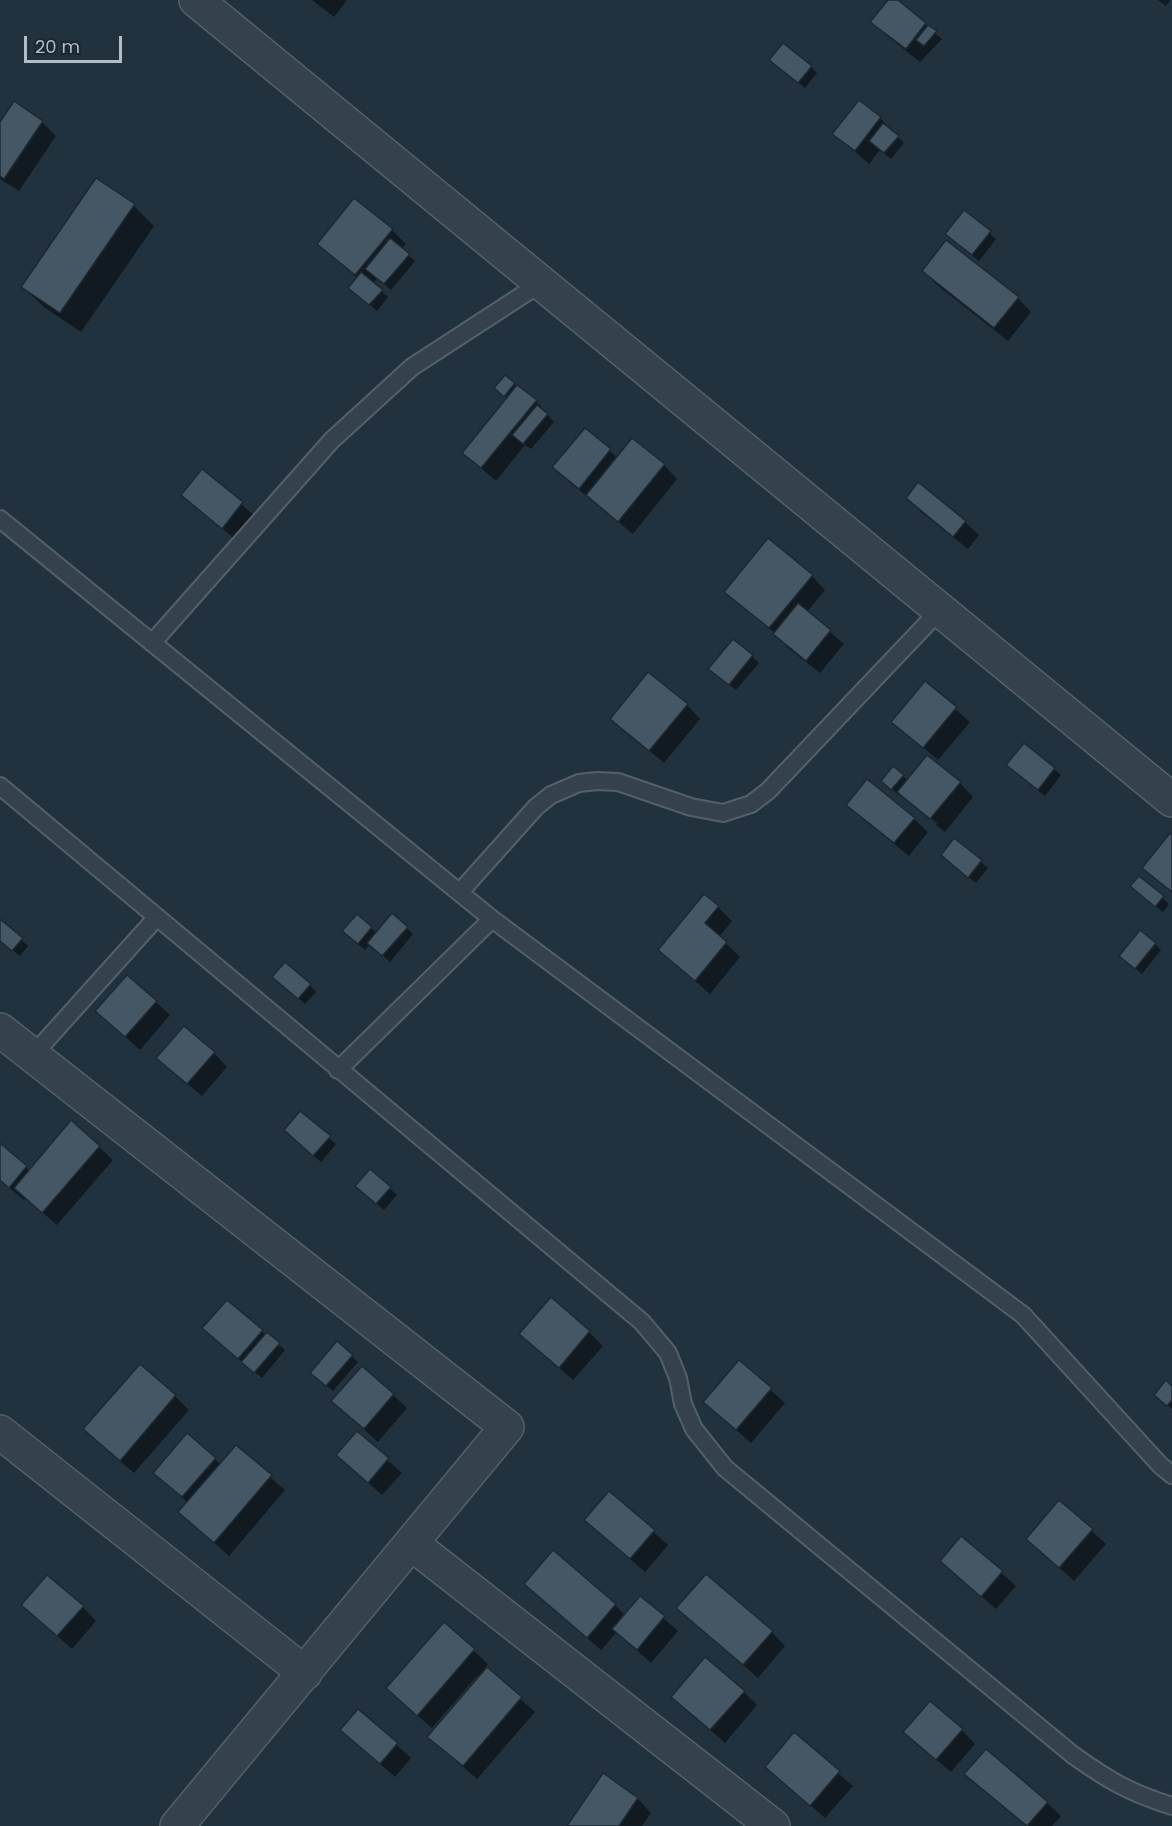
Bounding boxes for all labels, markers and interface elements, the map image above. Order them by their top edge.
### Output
scale bar [27,24,124,62]
text: 20 m [35,34,80,59]

